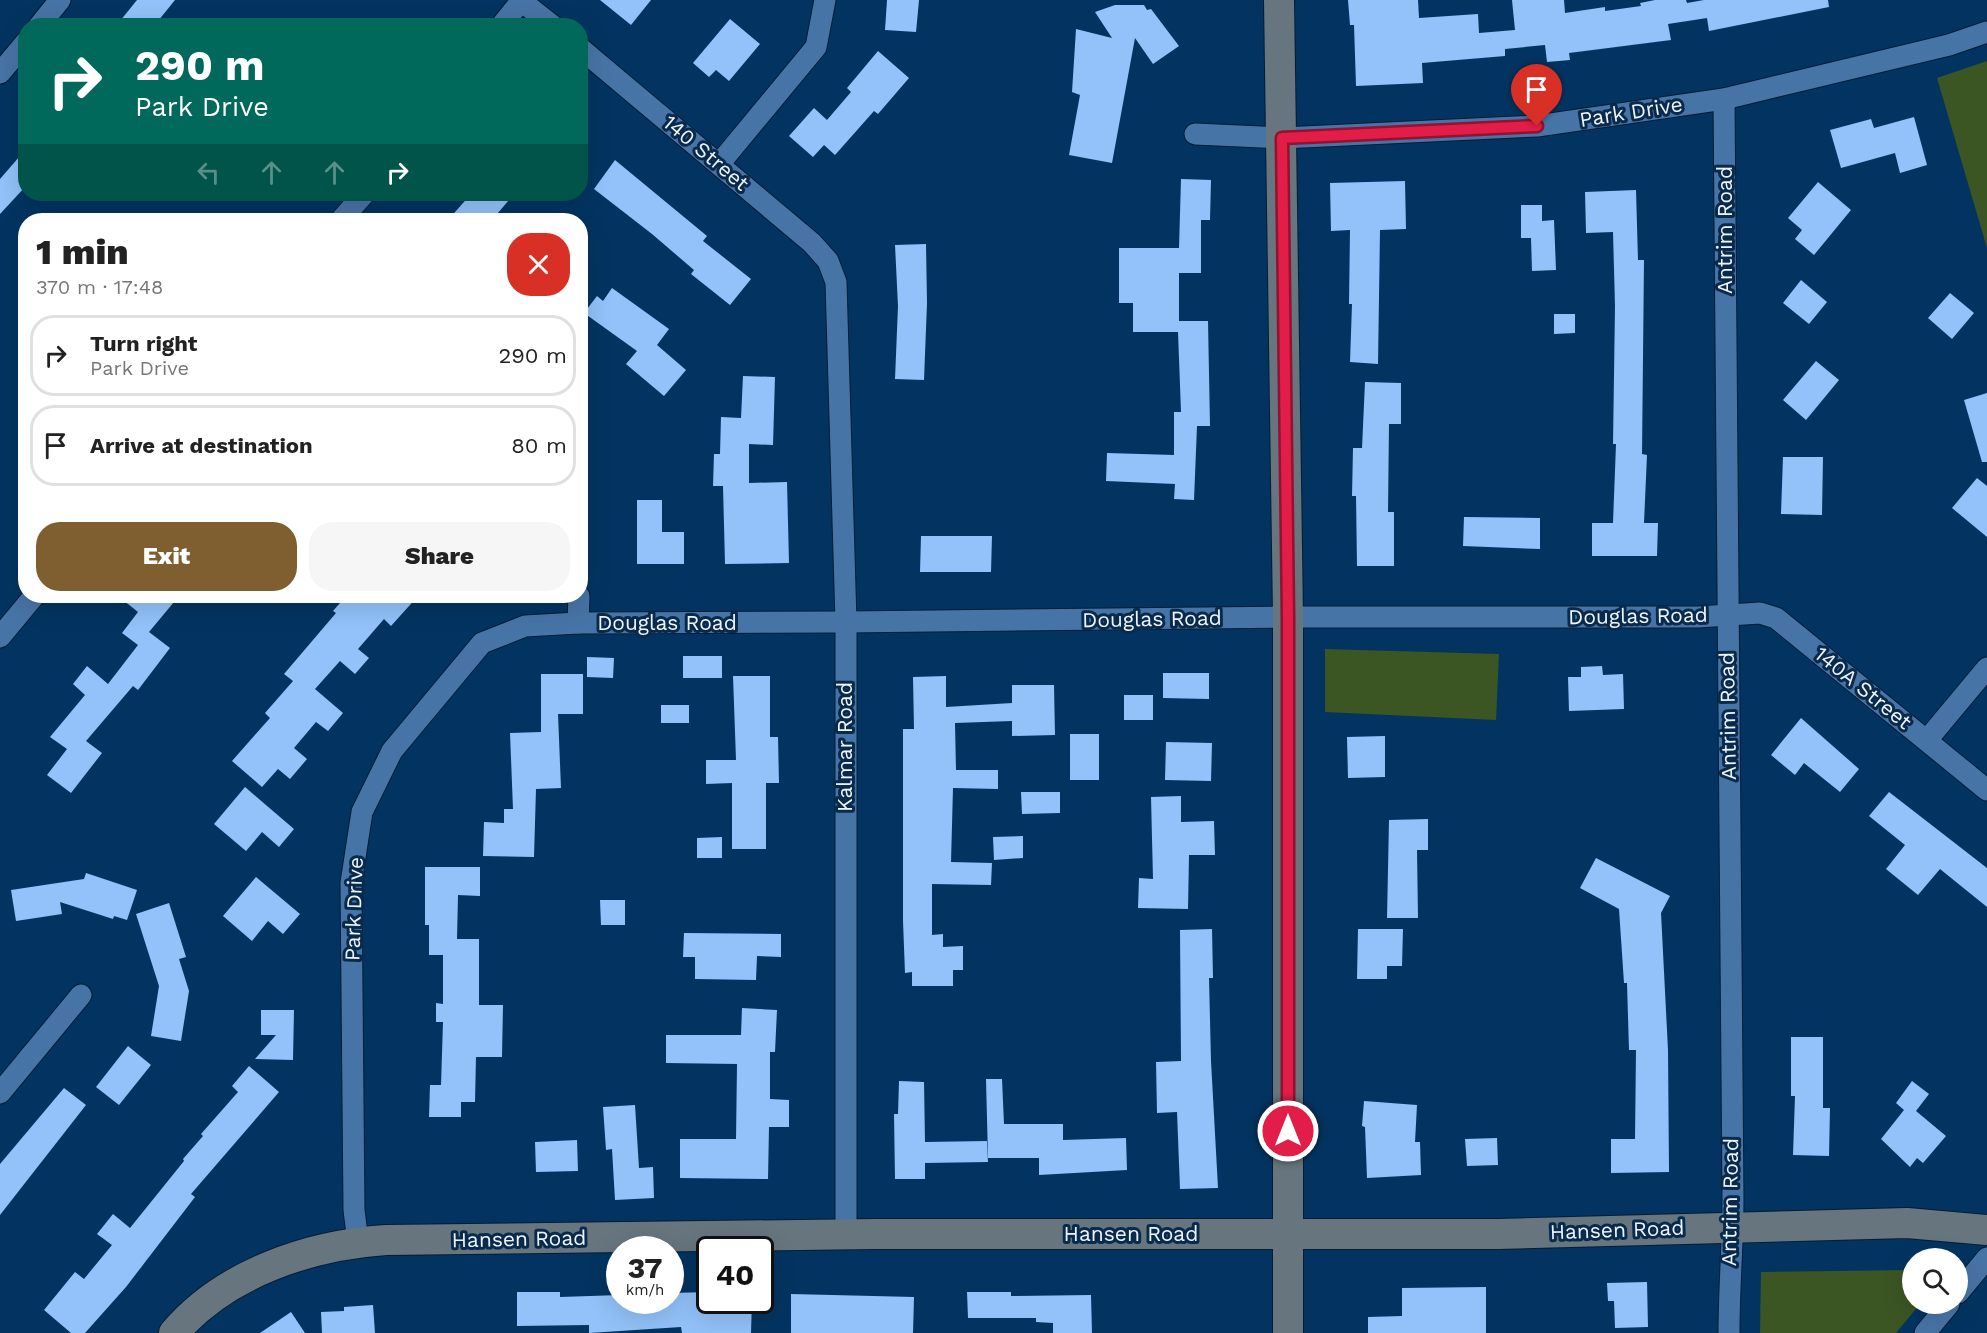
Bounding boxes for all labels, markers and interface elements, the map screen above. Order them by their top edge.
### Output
text: 290 m [135,41,265,90]
icon: right [36,42,114,120]
pin [1511,64,1562,126]
icon: arrive [1520,73,1553,106]
text: Park Drive [135,91,269,123]
street label: Park Drive [1578,91,1684,132]
street label: 140 Street [658,109,755,196]
icon: left [192,156,225,189]
icon: ahead [255,156,288,189]
icon: ahead [318,156,351,189]
icon: right [381,156,414,189]
street label: Antrim Road [1712,166,1737,294]
text: 1 min [36,231,129,273]
button: close [507,233,570,296]
text: 370 m · 17:48 [36,275,163,299]
text: Turn right [90,331,197,356]
icon: right [39,339,72,372]
text: 290 m [498,343,567,368]
text: Park Drive [90,356,189,380]
icon: arrive [39,429,72,462]
text: Arrive at destination [90,433,313,458]
text: 80 m [511,433,567,458]
button: Exit [36,522,297,591]
button: Share [309,522,570,591]
street label: Douglas Road [1568,602,1708,629]
street label: Douglas Road [1082,605,1222,632]
street label: Douglas Road [597,610,737,635]
street label: 140A Street [1810,641,1917,734]
street label: Antrim Road [1714,652,1741,780]
street label: Kalmar Road [832,682,857,812]
street label: Park Drive [339,857,368,961]
position arrow [1256,1099,1320,1163]
street label: Antrim Road [1716,1138,1743,1266]
street label: Hansen Road [1549,1215,1685,1244]
street label: Hansen Road [1064,1221,1198,1246]
street label: Hansen Road [451,1225,587,1252]
speed limit sign: 40 [696,1236,774,1314]
map controls [1902,1248,1968,1314]
button: search [1902,1248,1968,1314]
text: 37 [627,1250,663,1285]
text: km/h [626,1281,664,1299]

